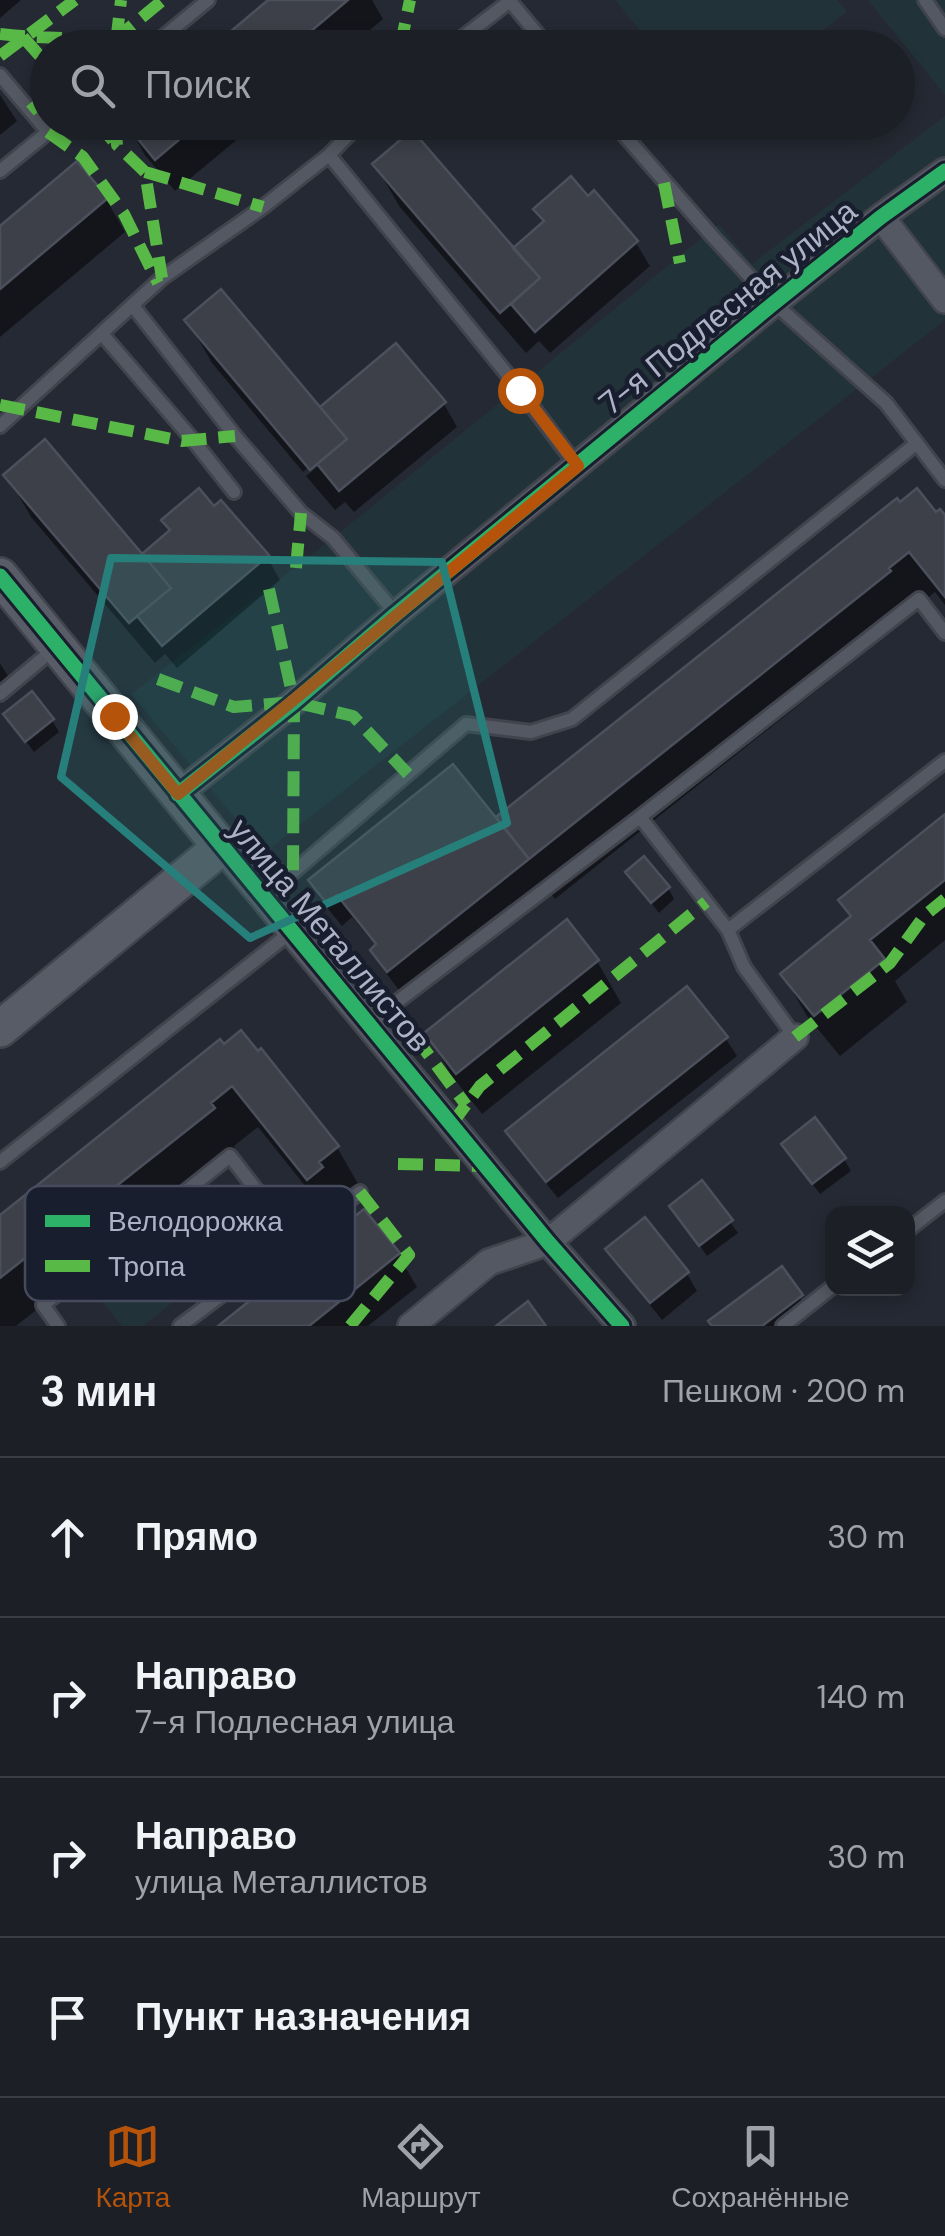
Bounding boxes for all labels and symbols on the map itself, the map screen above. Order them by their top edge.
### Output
street label: 7-я Подлесная улица [591,190,866,424]
route start [498,368,544,414]
route end [92,694,138,740]
street label: улица Металлистов [220,809,440,1061]
legend [25,1186,355,1301]
text: Велодорожка [108,1203,283,1240]
text: Тропа [108,1248,186,1285]

